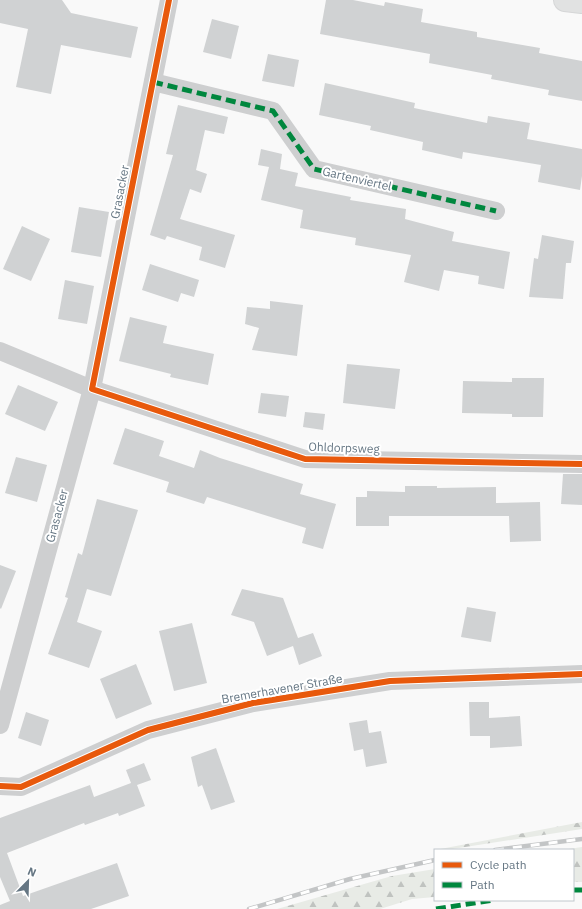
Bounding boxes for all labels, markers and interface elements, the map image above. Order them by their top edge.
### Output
street label: Grasacker [107,163,132,220]
street label: Gartenviertel [321,163,393,194]
street label: Ohldorpsweg [308,439,381,456]
street label: Grasacker [42,487,71,544]
street label: Bremerhavener Straße [220,670,344,707]
legend [434,849,574,901]
text: Cycle path [470,857,527,872]
north arrow [8,861,48,901]
text: N [26,864,38,880]
text: Path [470,877,495,892]

